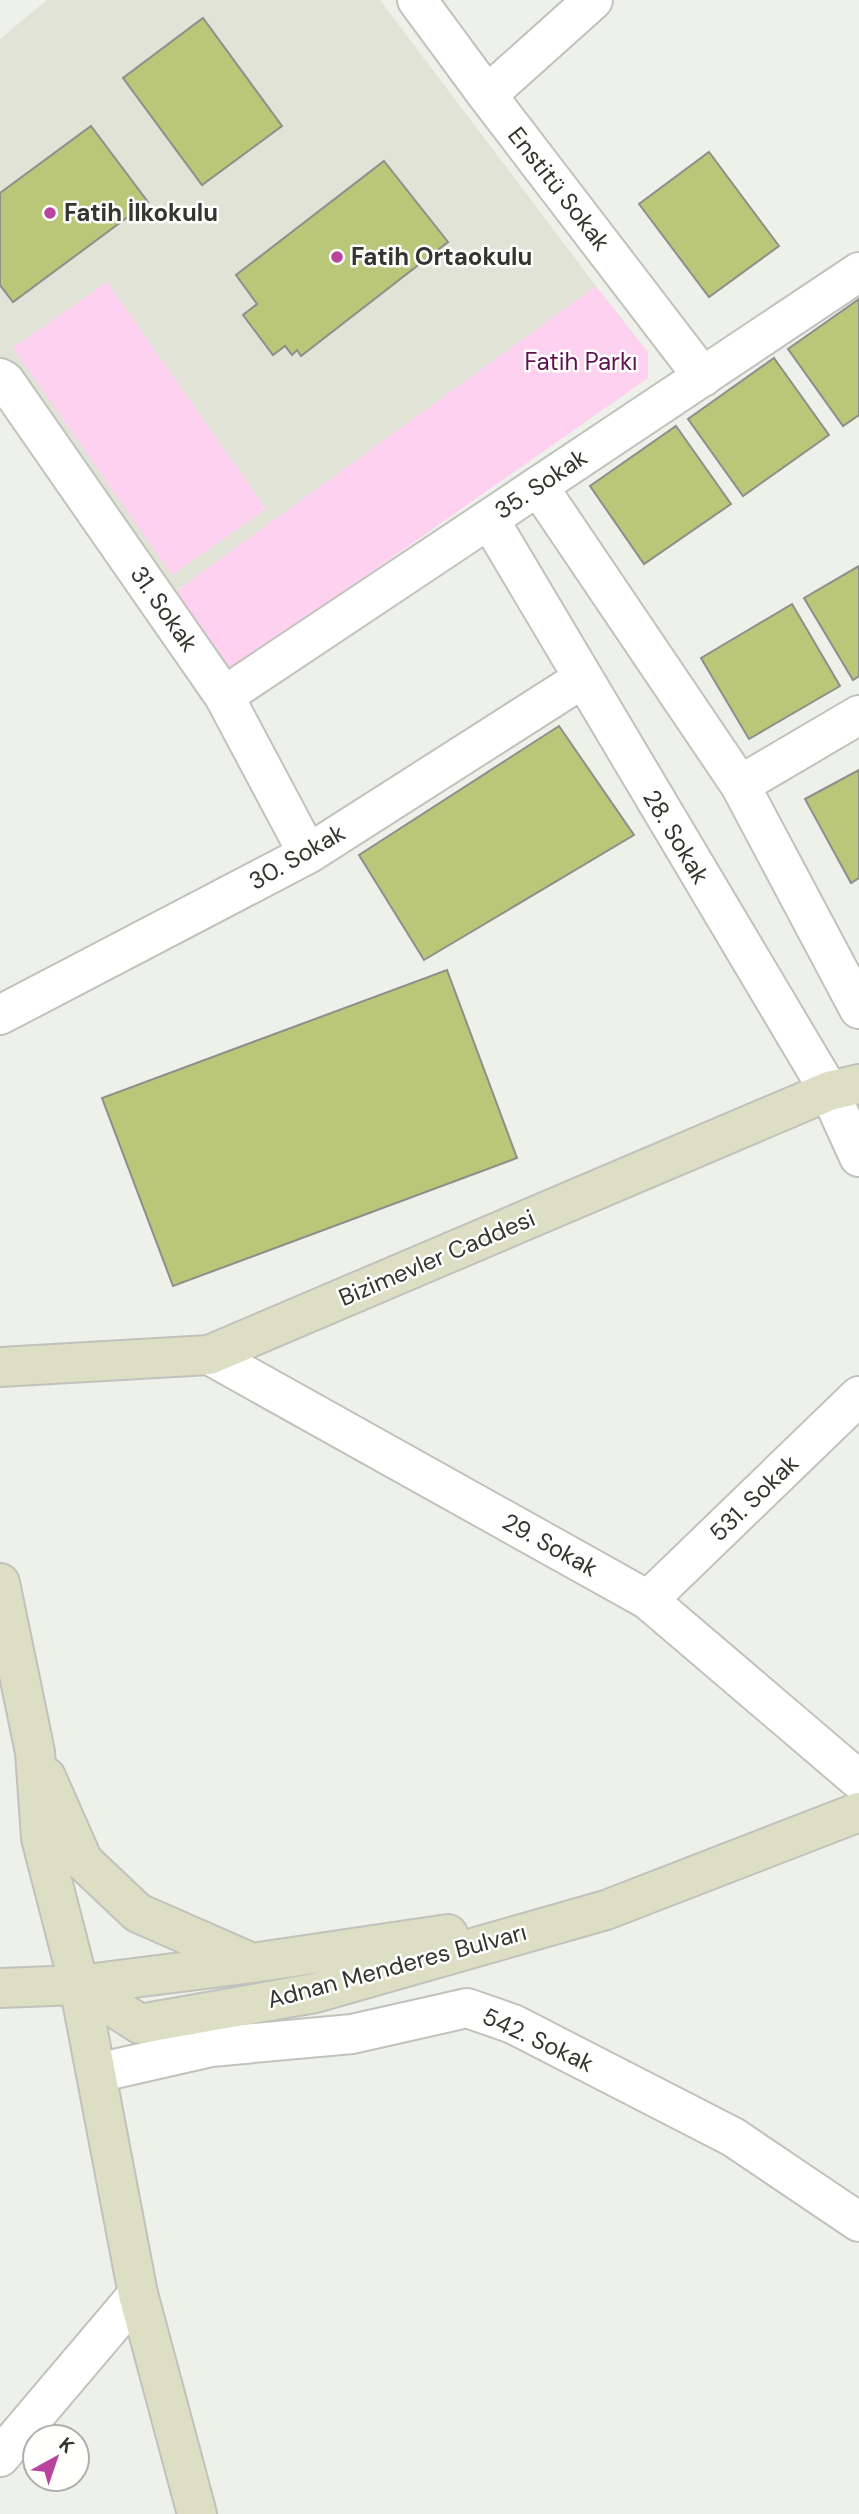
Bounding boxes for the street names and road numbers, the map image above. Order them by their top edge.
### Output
street label: Enstitü Sokak [501,120,617,257]
street label: 35. Sokak [488,441,593,526]
street label: 31. Sokak [124,560,205,658]
street label: 28. Sokak [636,784,717,889]
street label: 30. Sokak [243,817,350,897]
street label: Bizimevler Caddesi [334,1202,540,1313]
street label: 531. Sokak [702,1447,805,1548]
street label: 29. Sokak [497,1506,603,1583]
street label: Adnan Menderes Bulvarı [264,1916,530,2015]
street label: 542. Sokak [478,2000,599,2079]

